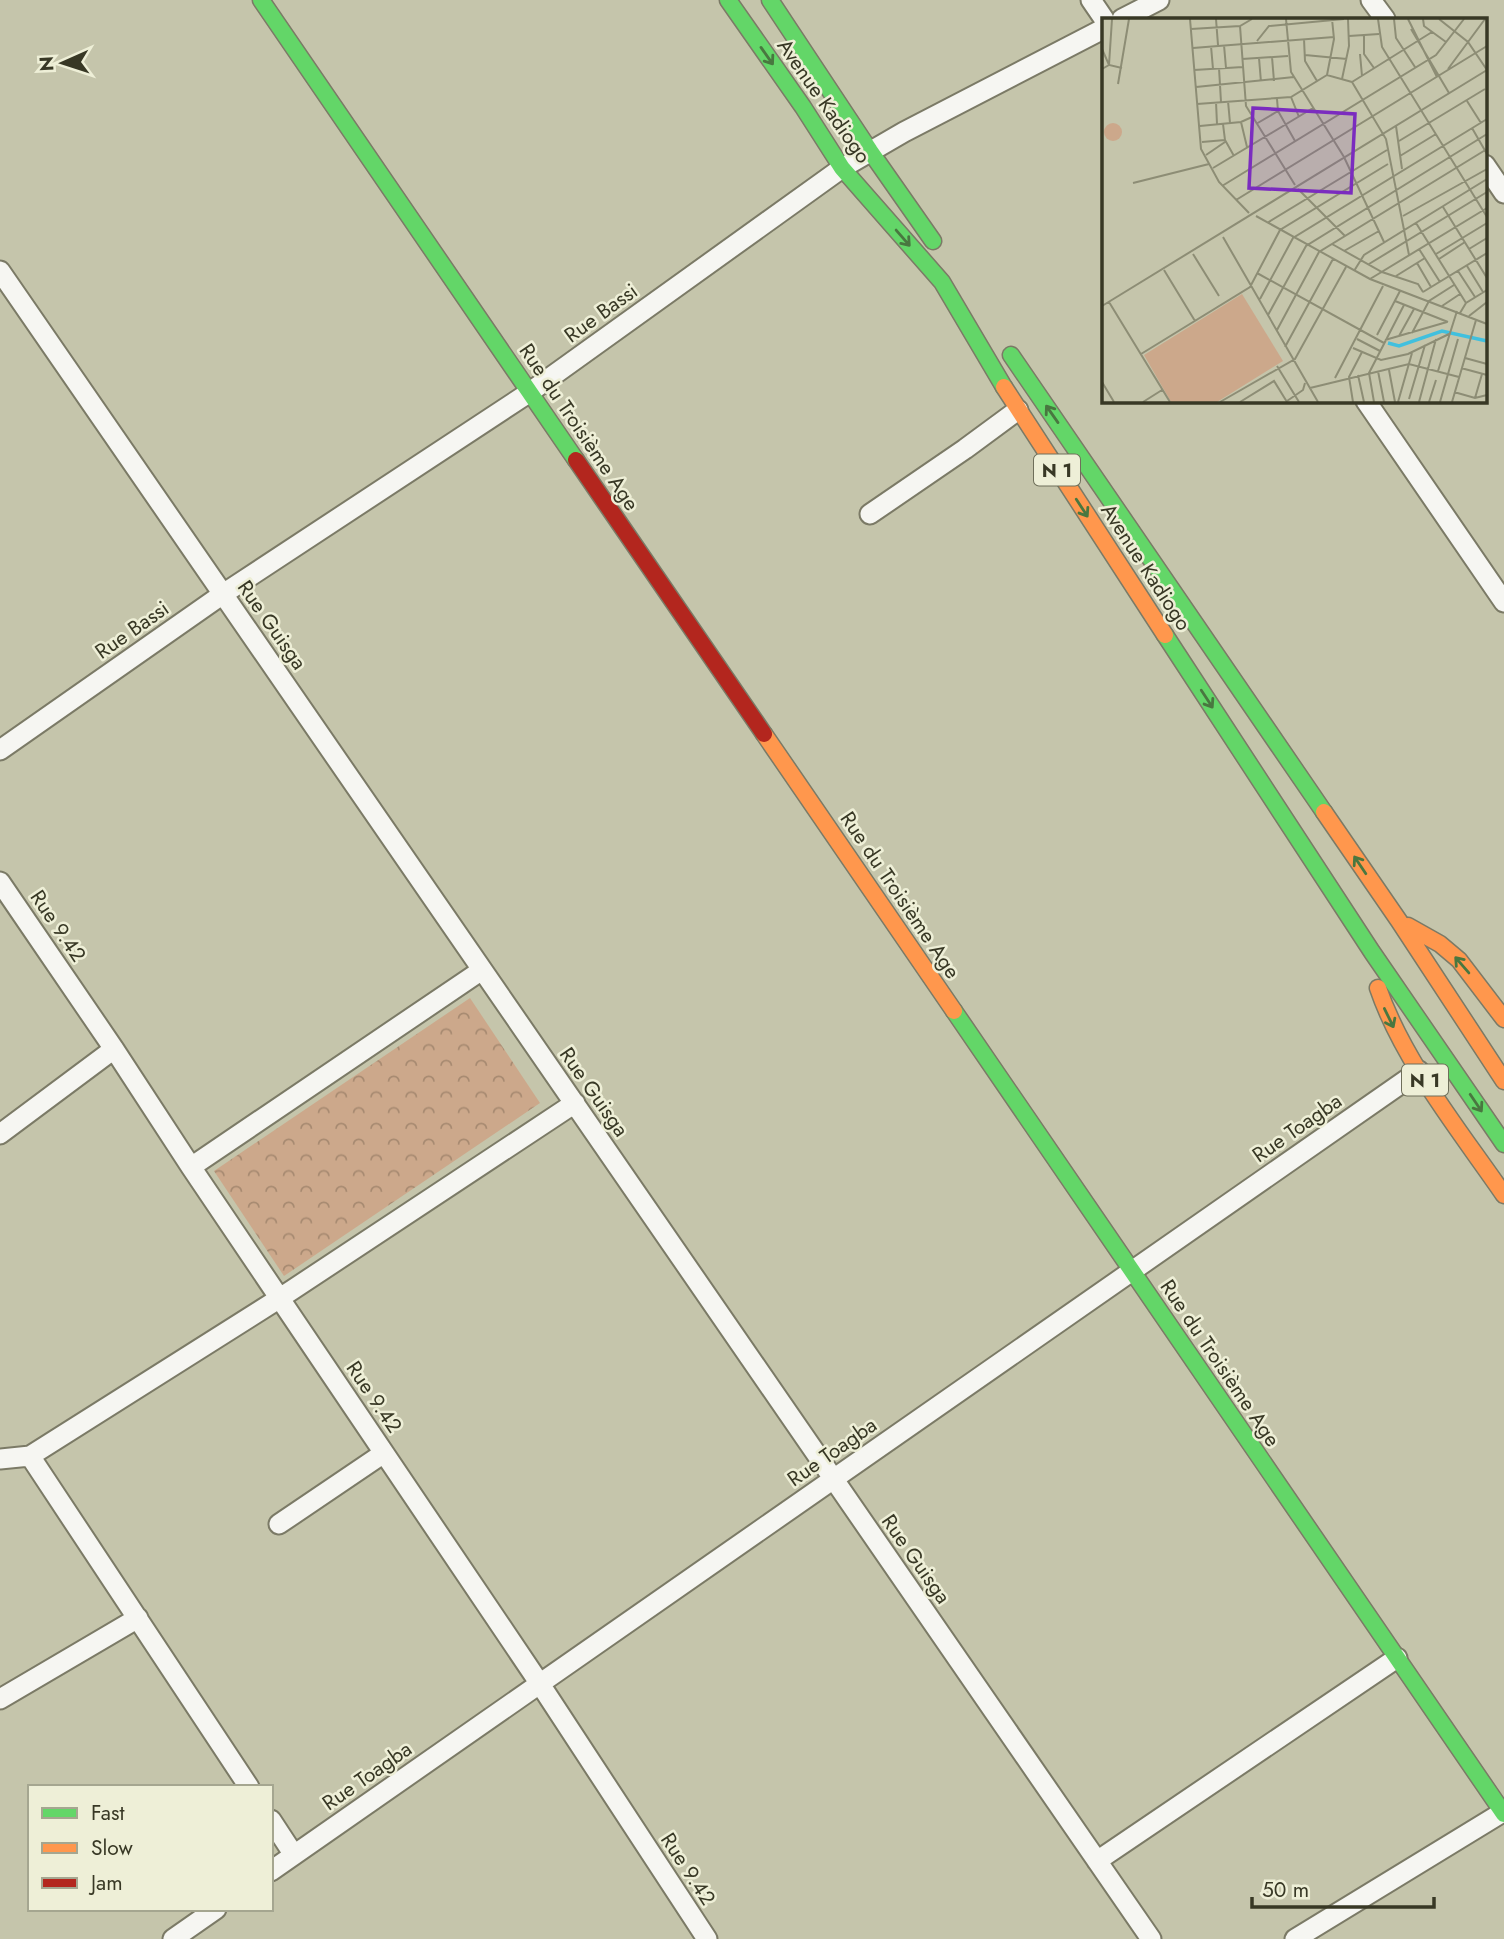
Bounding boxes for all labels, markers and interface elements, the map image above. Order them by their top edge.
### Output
inset map [1102,18,1486,402]
north arrow [28,28,98,98]
street label: Avenue Kadiogo [770,33,878,169]
one-way arrow [760,46,774,65]
text: N [33,56,60,72]
one-way arrow [895,228,911,246]
street label: Rue Bassi [558,276,644,350]
street label: Rue du Troisième Age [512,337,646,517]
one-way arrow [1045,405,1059,424]
road number: N 1 [1034,454,1080,485]
one-way arrow [1076,498,1090,518]
street label: Avenue Kadiogo [1094,498,1198,636]
street label: Rue Guisga [230,574,314,676]
street label: Rue Bassi [89,594,175,666]
one-way arrow [1199,689,1214,708]
street label: Rue du Troisième Age [833,805,967,985]
one-way arrow [1353,856,1367,875]
street label: Rue 9.42 [23,884,93,968]
one-way arrow [1454,957,1470,975]
one-way arrow [1383,1007,1396,1028]
street label: Rue Guisga [552,1041,636,1143]
road number: N 1 [1402,1064,1448,1096]
street label: Rue Toagba [1246,1086,1348,1170]
one-way arrow [1469,1093,1483,1112]
street label: Rue du Troisième Age [1153,1273,1287,1453]
street label: Rue 9.42 [339,1355,409,1439]
street label: Rue Toagba [781,1410,883,1494]
street label: Rue Guisga [874,1508,958,1610]
street label: Rue Toagba [316,1734,418,1818]
legend [28,1785,273,1911]
text: Fast [91,1798,124,1828]
street label: Rue 9.42 [653,1827,723,1911]
text: Slow [91,1833,133,1863]
scale bar [1252,1866,1434,1910]
text: Jam [88,1868,123,1898]
text: 50 m [1262,1875,1309,1905]

